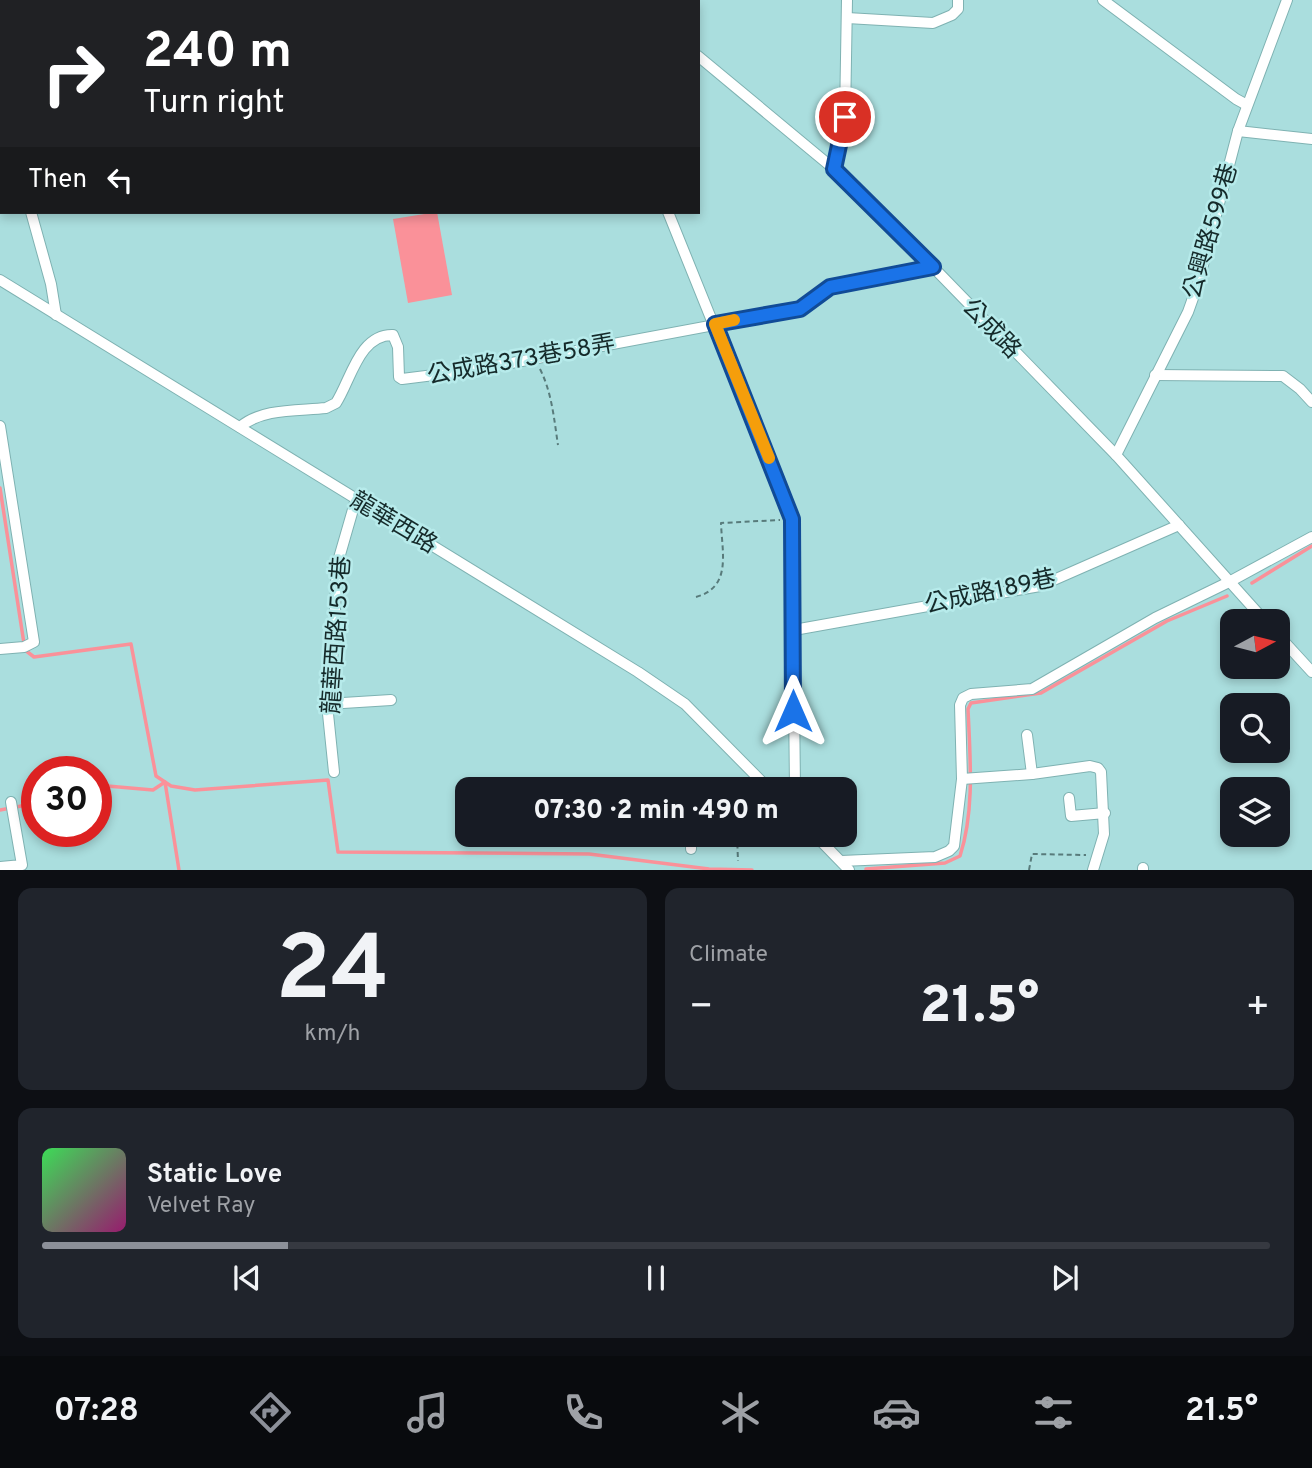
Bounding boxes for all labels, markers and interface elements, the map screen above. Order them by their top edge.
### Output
text: 240 m [143,23,292,85]
icon: right [28,28,119,119]
text: Turn right [143,84,285,124]
pin [815,87,875,147]
icon: arrive [826,98,864,136]
street label: 公興路599巷 [1178,160,1246,303]
icon: left [101,161,139,199]
text: Then [28,164,87,197]
street label: 公成路 [955,293,1026,366]
street label: 公成路373巷58弄 [425,330,618,392]
street label: 龍華西路 [344,486,442,561]
street label: 龍華西路153巷 [318,555,358,715]
street label: 公成路189巷 [922,564,1059,622]
north arrow [1220,609,1290,679]
map controls [1220,609,1290,847]
position arrow [756,674,830,748]
button: search [1220,693,1290,763]
speed limit sign: 30 [21,756,112,847]
button: layers [1220,777,1290,847]
text: 07:30 · 2 min · 490 m [533,795,779,828]
text: 24 [275,917,390,1032]
text: Climate [689,941,768,970]
text: 21.5° [920,975,1039,1041]
text: − [689,984,714,1033]
text: + [1245,984,1270,1033]
text: km/h [305,1020,360,1049]
text: Static Love [147,1159,282,1192]
text: Velvet Ray [147,1192,255,1221]
icon: previous [228,1259,266,1297]
icon: pause [637,1259,675,1297]
icon: next [1046,1259,1084,1297]
icon: directions [246,1388,295,1437]
icon: music [403,1388,452,1437]
icon: phone [559,1388,608,1437]
icon: climate [716,1388,765,1437]
icon: car [872,1388,921,1437]
icon: filters [1029,1388,1078,1437]
text: 07:28 [54,1392,139,1432]
text: 21.5° [1185,1392,1258,1432]

